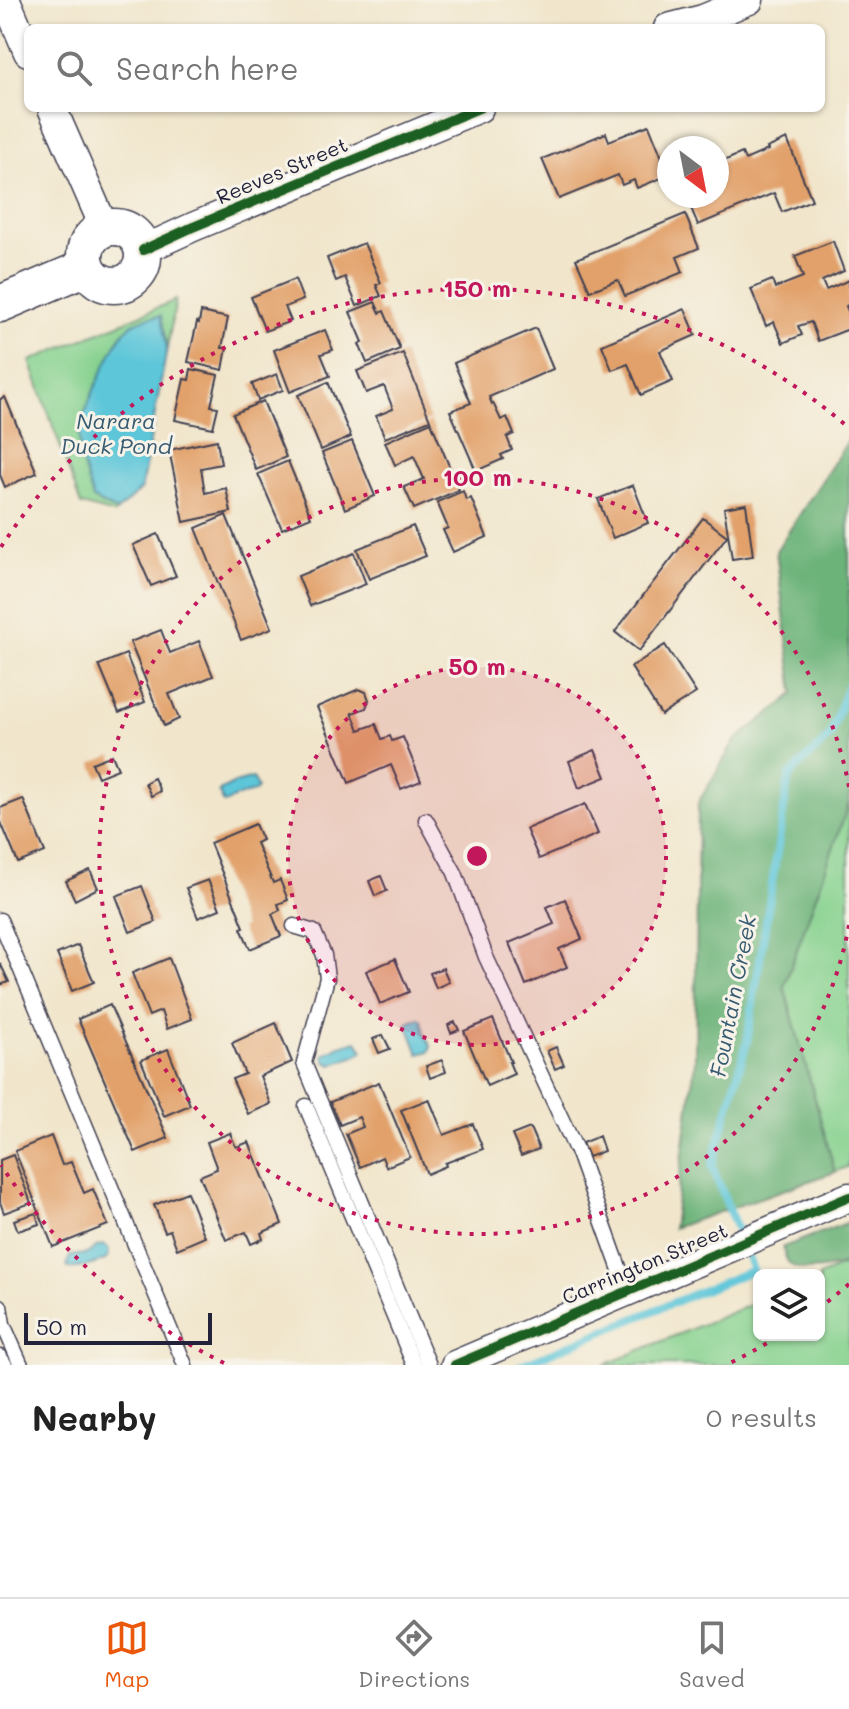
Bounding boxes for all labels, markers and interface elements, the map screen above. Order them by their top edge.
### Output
search box [24,24,825,112]
icon: search [52,46,96,90]
text: Search here [116,48,299,88]
street label: Reeves Street [212,131,351,209]
north arrow [657,136,729,208]
text: 150 m [443,272,511,303]
water label: Narara Duck Pond [60,406,173,460]
text: 100 m [442,461,512,492]
text: 50 m [448,650,506,681]
centre of rings [463,842,491,870]
water label: Fountain Creek [703,911,763,1079]
street label: Carrington Street [558,1216,731,1310]
map controls [753,1269,825,1341]
button: layers [753,1269,825,1341]
scale bar [24,1309,212,1345]
text: 50 m [36,1312,87,1341]
text: Nearby [32,1395,157,1440]
text: 0 results [706,1400,817,1434]
tab: Map [105,1616,149,1693]
tab: Directions [358,1616,470,1693]
tab: Saved [679,1616,744,1693]

